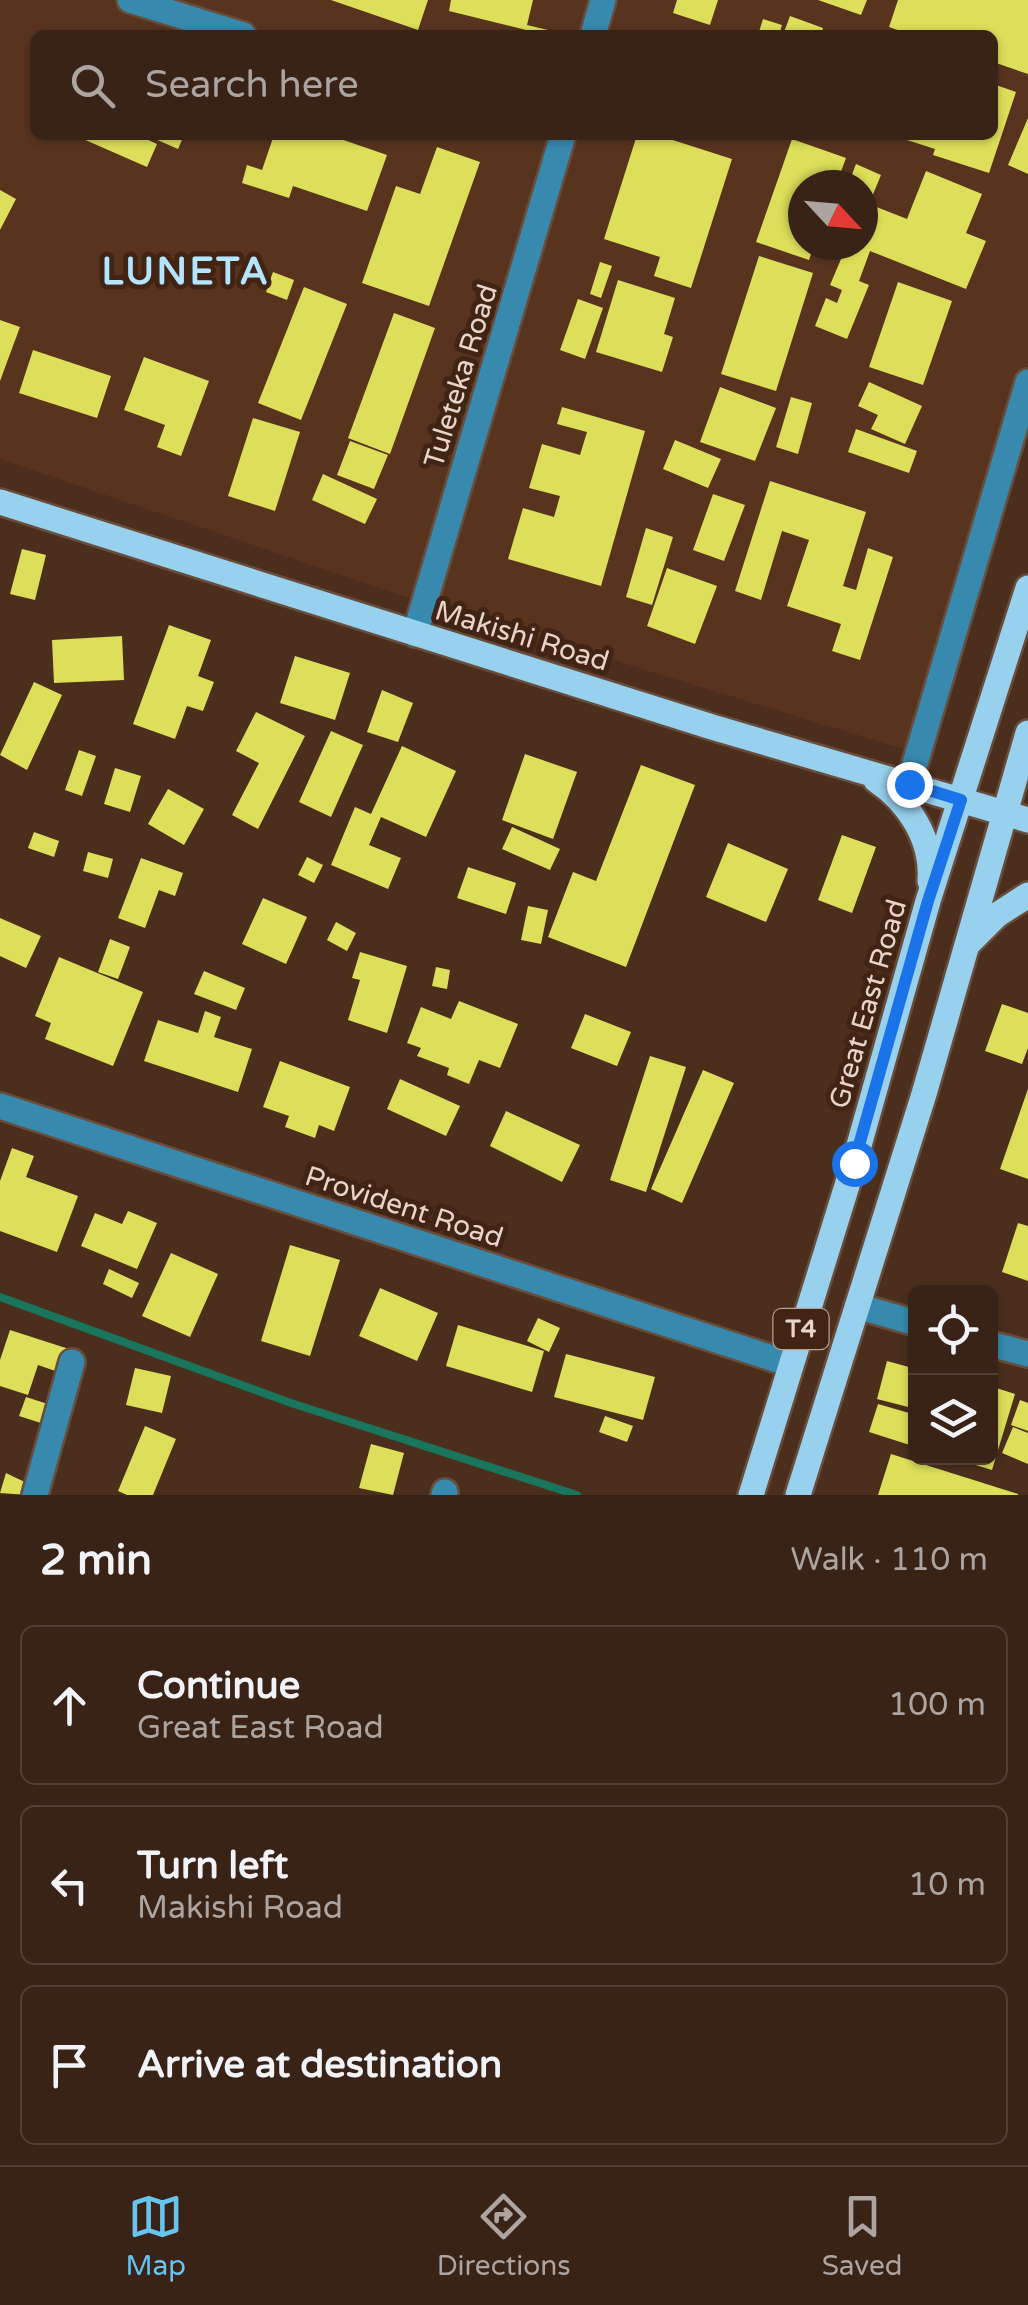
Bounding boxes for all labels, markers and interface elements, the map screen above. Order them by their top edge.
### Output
search box [30,30,998,140]
icon: search [65,58,120,113]
text: Search here [145,62,359,108]
north arrow [788,170,878,260]
district label: LUNETA [102,249,270,295]
street label: Tuleteka Road [417,280,505,472]
street label: Makishi Road [431,593,613,679]
route end [887,762,933,808]
street label: Great East Road [822,896,914,1112]
route start [832,1141,878,1187]
street label: Provident Road [301,1159,507,1255]
map controls [908,1285,998,1465]
button: locate [908,1285,998,1375]
road number: T4 [774,1309,828,1349]
button: layers [908,1375,998,1465]
text: 2 min [40,1535,152,1586]
text: Walk · 110 m [791,1541,988,1579]
text: Continue [137,1663,300,1709]
icon: ahead [42,1678,97,1733]
text: 100 m [888,1686,986,1724]
text: Great East Road [137,1709,384,1747]
text: Turn left [137,1843,288,1889]
icon: left [42,1858,97,1913]
text: 10 m [908,1866,986,1904]
text: Makishi Road [137,1889,343,1927]
icon: arrive [42,2038,97,2093]
text: Arrive at destination [137,2042,502,2088]
tab: Map [125,2189,186,2283]
tab: Directions [437,2189,571,2283]
tab: Saved [822,2189,903,2283]

